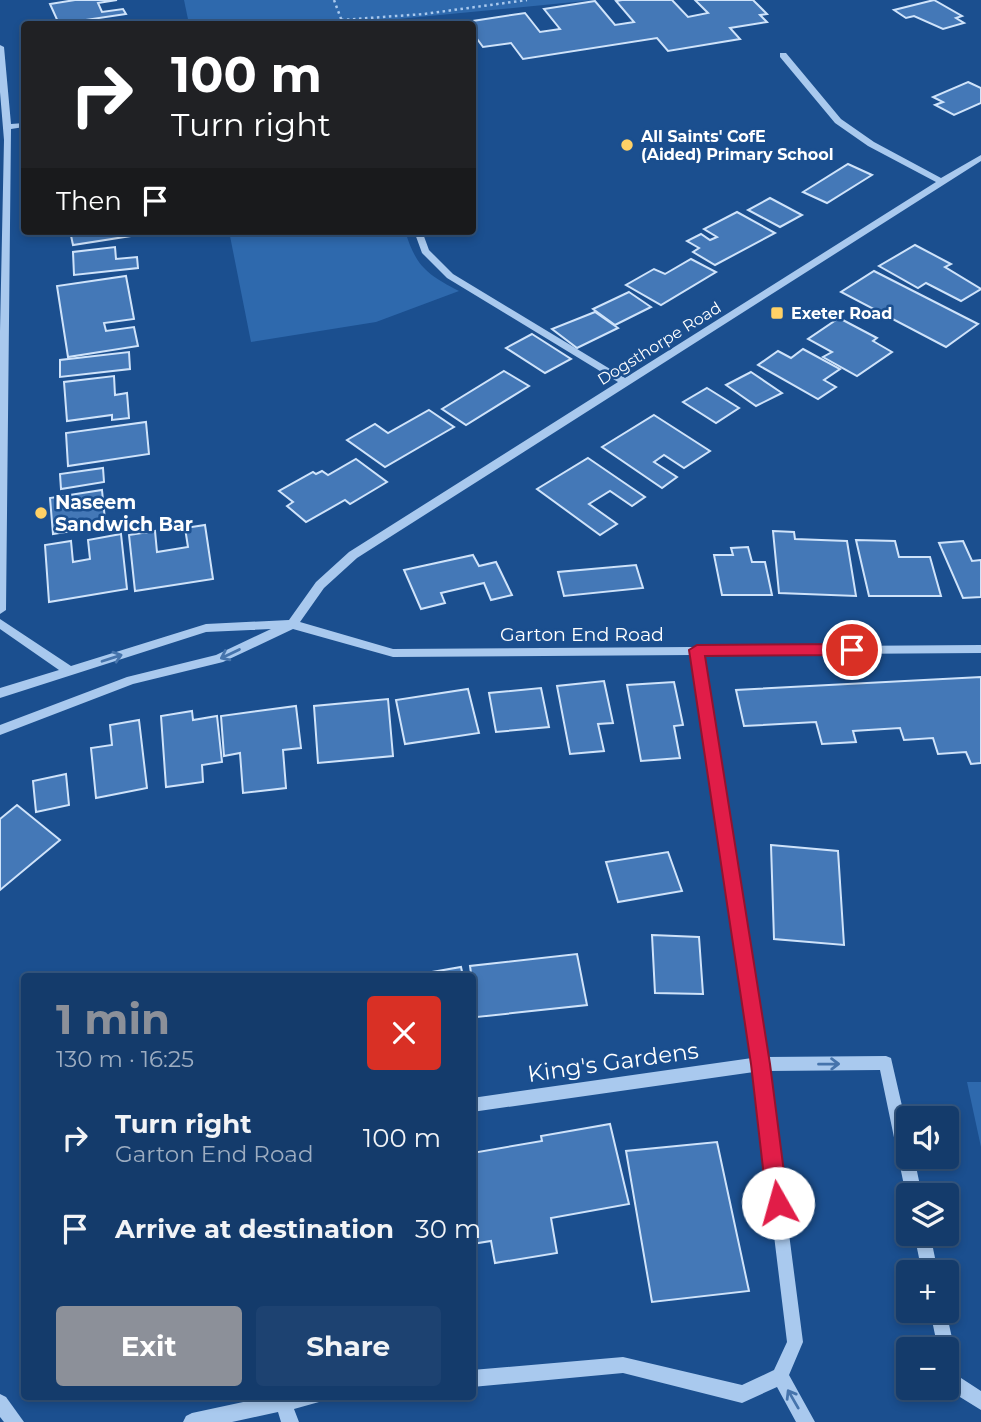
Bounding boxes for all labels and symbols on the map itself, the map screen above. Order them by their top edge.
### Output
place label: All Saints' CofE (Aided) Primary School [640,127,834,164]
marker: All Saints' CofE (Aided) Primary School [619,137,635,153]
street label: Dogsthorpe Road [594,298,725,389]
place label: Exeter Road [791,304,892,323]
marker: Exeter Road [769,305,785,321]
place label: Naseem Sandwich Bar [55,491,193,536]
marker: Naseem Sandwich Bar [33,505,49,521]
pin [822,620,882,680]
street label: Garton End Road [500,623,664,646]
one-way arrow [220,647,241,661]
one-way arrow [101,651,123,664]
street label: King's Gardens [526,1036,700,1088]
one-way arrow [817,1057,840,1071]
position arrow [741,1166,815,1240]
one-way arrow [786,1390,800,1410]

